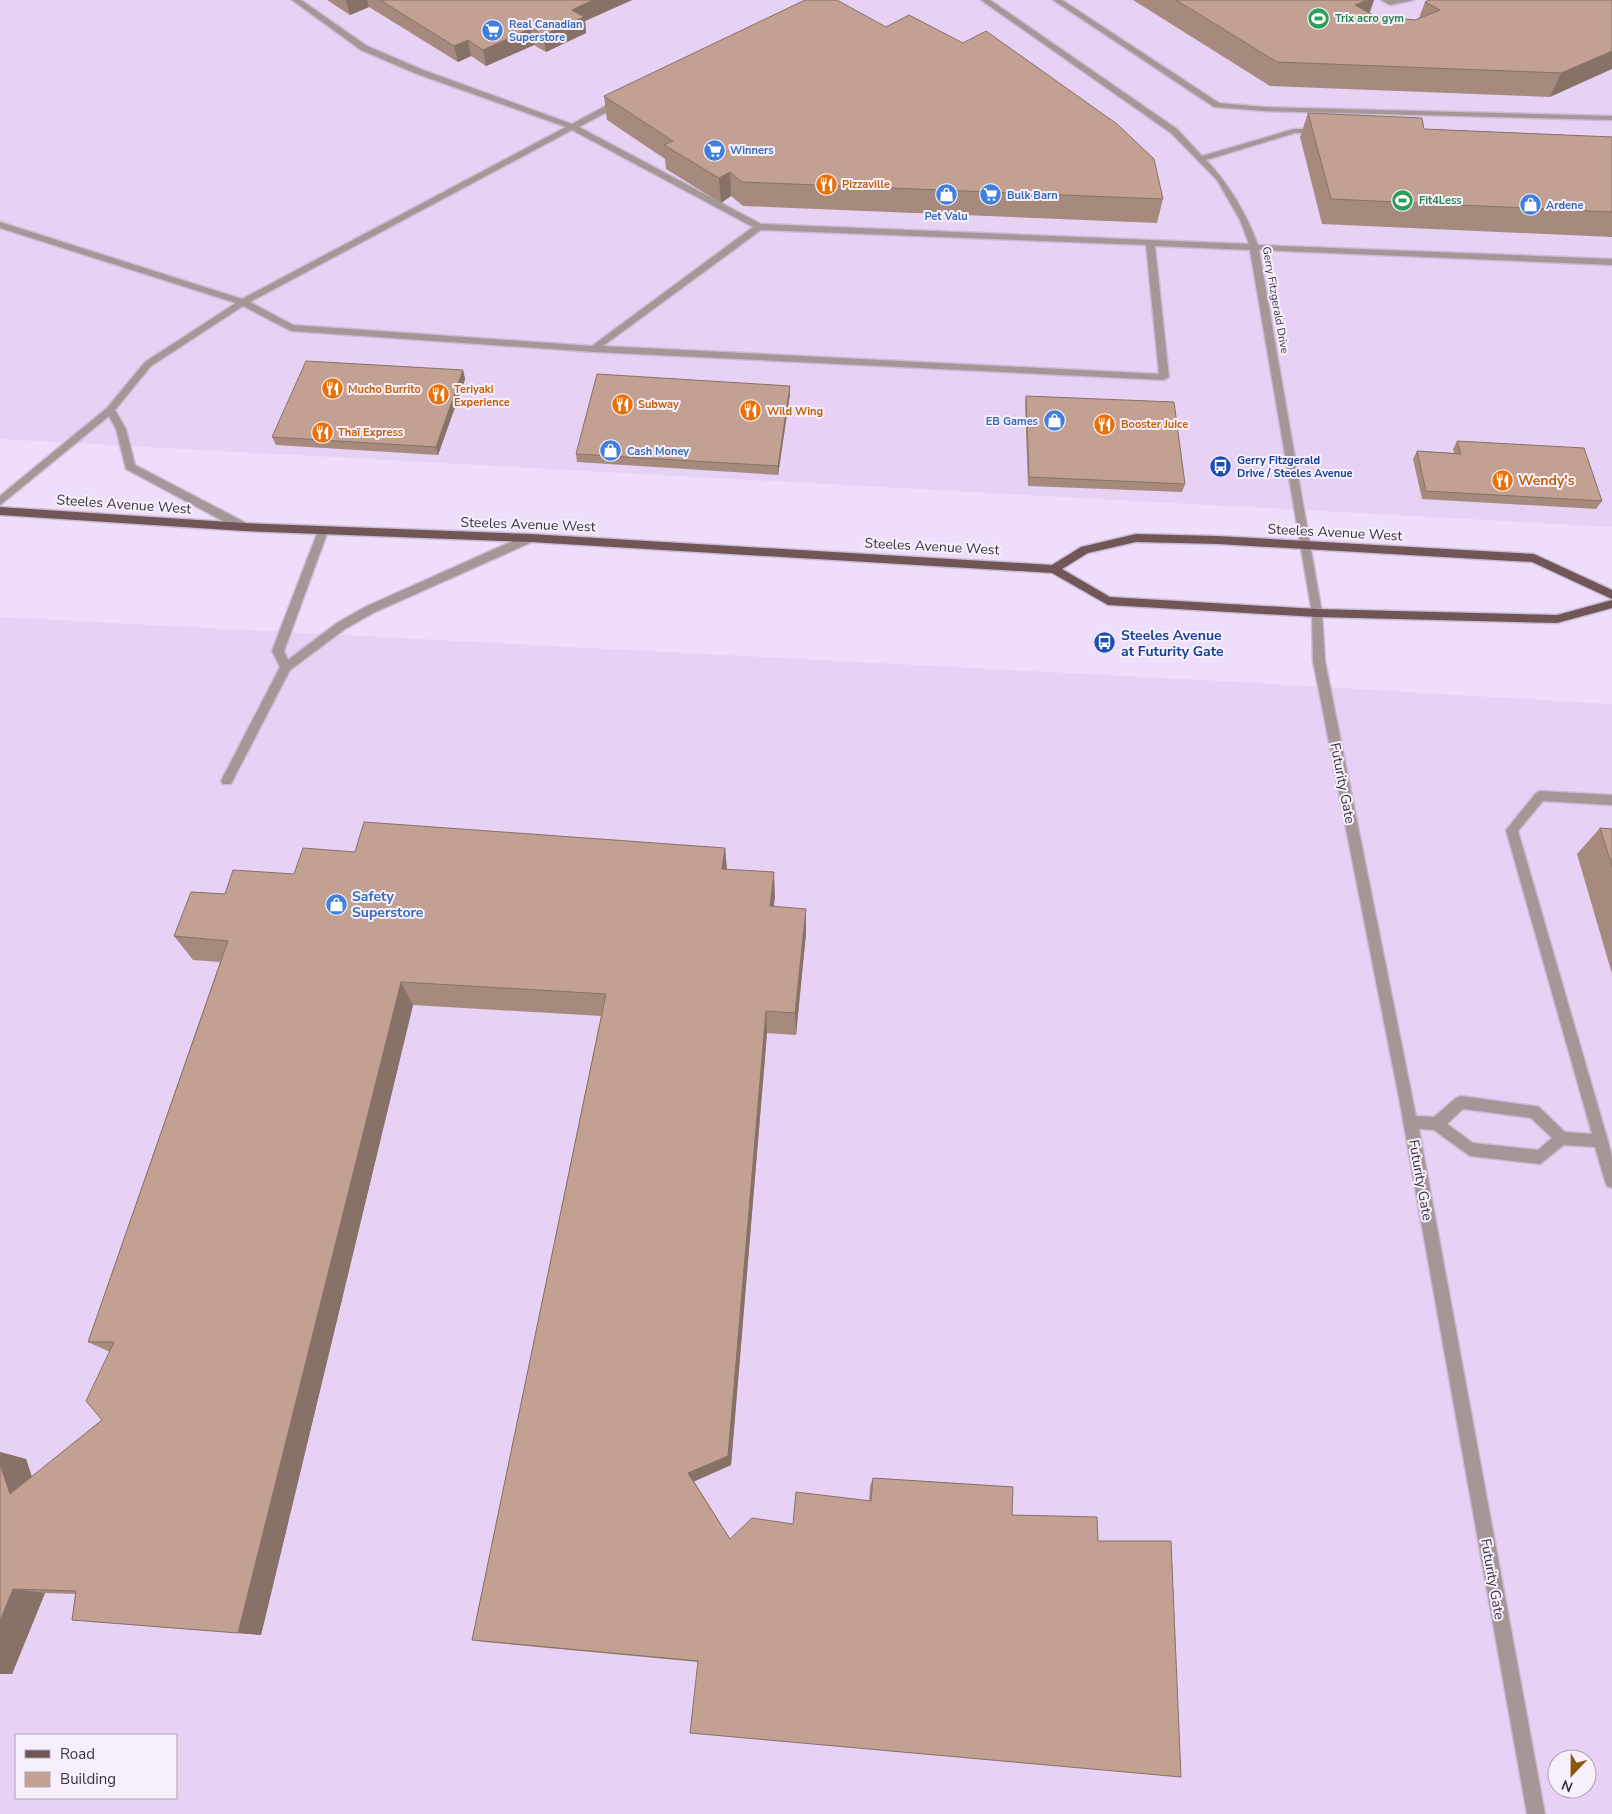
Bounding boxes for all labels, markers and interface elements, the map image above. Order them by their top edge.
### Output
sports icon: Trix acro gym [1307,6,1331,30]
place label: Trix acro gym [1335,11,1404,26]
place label: Real Canadian Superstore [509,17,582,45]
supermarket icon: Real Canadian Superstore [481,18,505,42]
supermarket icon: Winners [702,138,726,162]
place label: Winners [730,143,774,158]
restaurant icon: Pizzaville [814,172,838,196]
place label: Pizzaville [842,177,890,192]
shop icon: Pet Valu [934,183,958,207]
supermarket icon: Bulk Barn [979,183,1003,207]
place label: Bulk Barn [1007,188,1058,203]
sports icon: Fit4Less [1391,188,1415,212]
place label: Fit4Less [1419,193,1462,208]
shop icon: Ardene [1518,193,1542,217]
place label: Ardene [1546,198,1583,213]
place label: Pet Valu [924,209,968,224]
street label: Gerry Fitzgerald Drive [1259,245,1292,355]
restaurant icon: Mucho Burrito [320,377,344,401]
place label: Mucho Burrito [348,382,421,397]
place label: Teriyaki Experience [454,382,510,410]
restaurant icon: Teriyaki Experience [426,383,450,407]
restaurant icon: Subway [610,392,634,416]
place label: Subway [638,397,679,412]
restaurant icon: Wild Wing [739,399,763,423]
place label: Wild Wing [767,404,823,419]
shop icon: EB Games [1042,409,1066,433]
restaurant icon: Booster Juice [1093,412,1117,436]
place label: EB Games [986,414,1038,429]
place label: Booster Juice [1121,417,1188,432]
restaurant icon: Thaï Express [310,420,334,444]
place label: Thaï Express [338,425,403,440]
shop icon: Cash Money [599,439,623,463]
place label: Cash Money [627,444,689,459]
place label: Gerry Fitzgerald Drive / Steeles Avenue [1237,453,1353,481]
bus stop icon: Gerry Fitzgerald Drive / Steeles Avenue [1209,454,1233,478]
restaurant icon: Wendy's [1490,468,1514,492]
place label: Wendy's [1518,471,1575,490]
street label: Steeles Avenue West [56,490,192,519]
street label: Steeles Avenue West [460,513,596,536]
street label: Steeles Avenue West [1267,519,1403,546]
street label: Steeles Avenue West [864,533,1000,560]
place label: Steeles Avenue at Futurity Gate [1121,626,1224,661]
bus stop icon: Steeles Avenue at Futurity Gate [1093,631,1117,655]
street label: Futurity Gate [1325,741,1360,825]
place label: Safety Superstore [352,887,424,922]
shop icon: Safety Superstore [324,892,348,916]
street label: Futurity Gate [1404,1138,1437,1222]
street label: Futurity Gate [1476,1537,1509,1621]
legend [15,1734,178,1799]
text: Road [60,1744,95,1764]
north arrow [1547,1749,1597,1799]
text: Building [60,1769,116,1789]
text: N [1559,1775,1576,1796]

